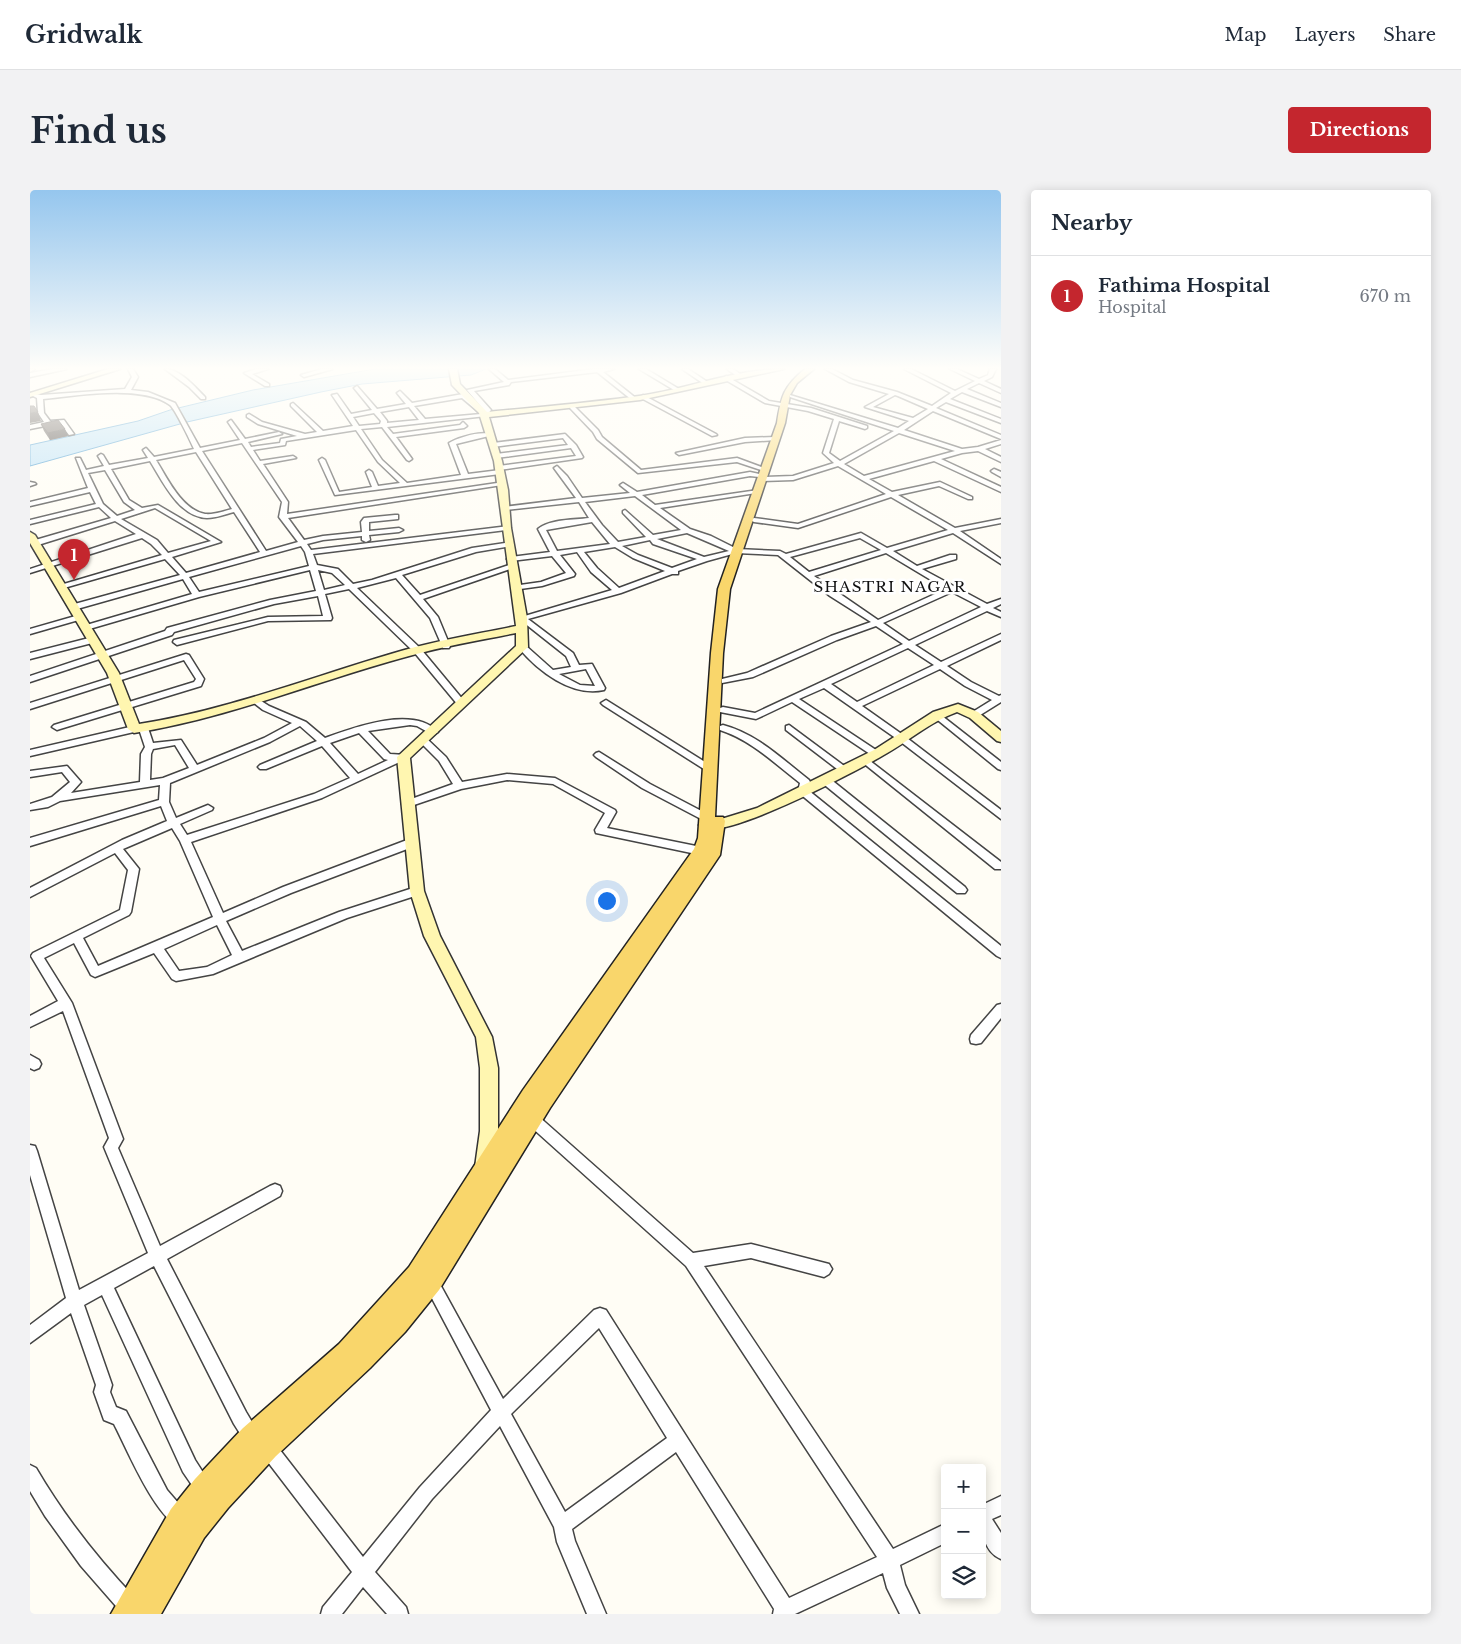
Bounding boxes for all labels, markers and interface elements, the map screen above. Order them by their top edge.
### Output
text: Gridwalk [25,20,142,49]
text: Map [1225,24,1266,46]
text: Layers [1294,24,1355,46]
text: Share [1383,24,1436,46]
button: Directions [1288,107,1431,153]
text: Find us [30,109,167,152]
text: Nearby [1051,210,1132,236]
text: Fathima Hospital [1098,274,1270,297]
text: 1 [1064,286,1070,306]
text: 670 m [1359,286,1411,306]
text: Hospital [1098,297,1167,317]
pin: 1 [58,539,90,580]
district label: SHASTRI NAGAR [814,577,967,596]
your location [594,888,620,914]
map controls [941,1464,986,1599]
button: + [941,1464,986,1509]
button: − [941,1509,986,1554]
button: layers [941,1554,986,1599]

